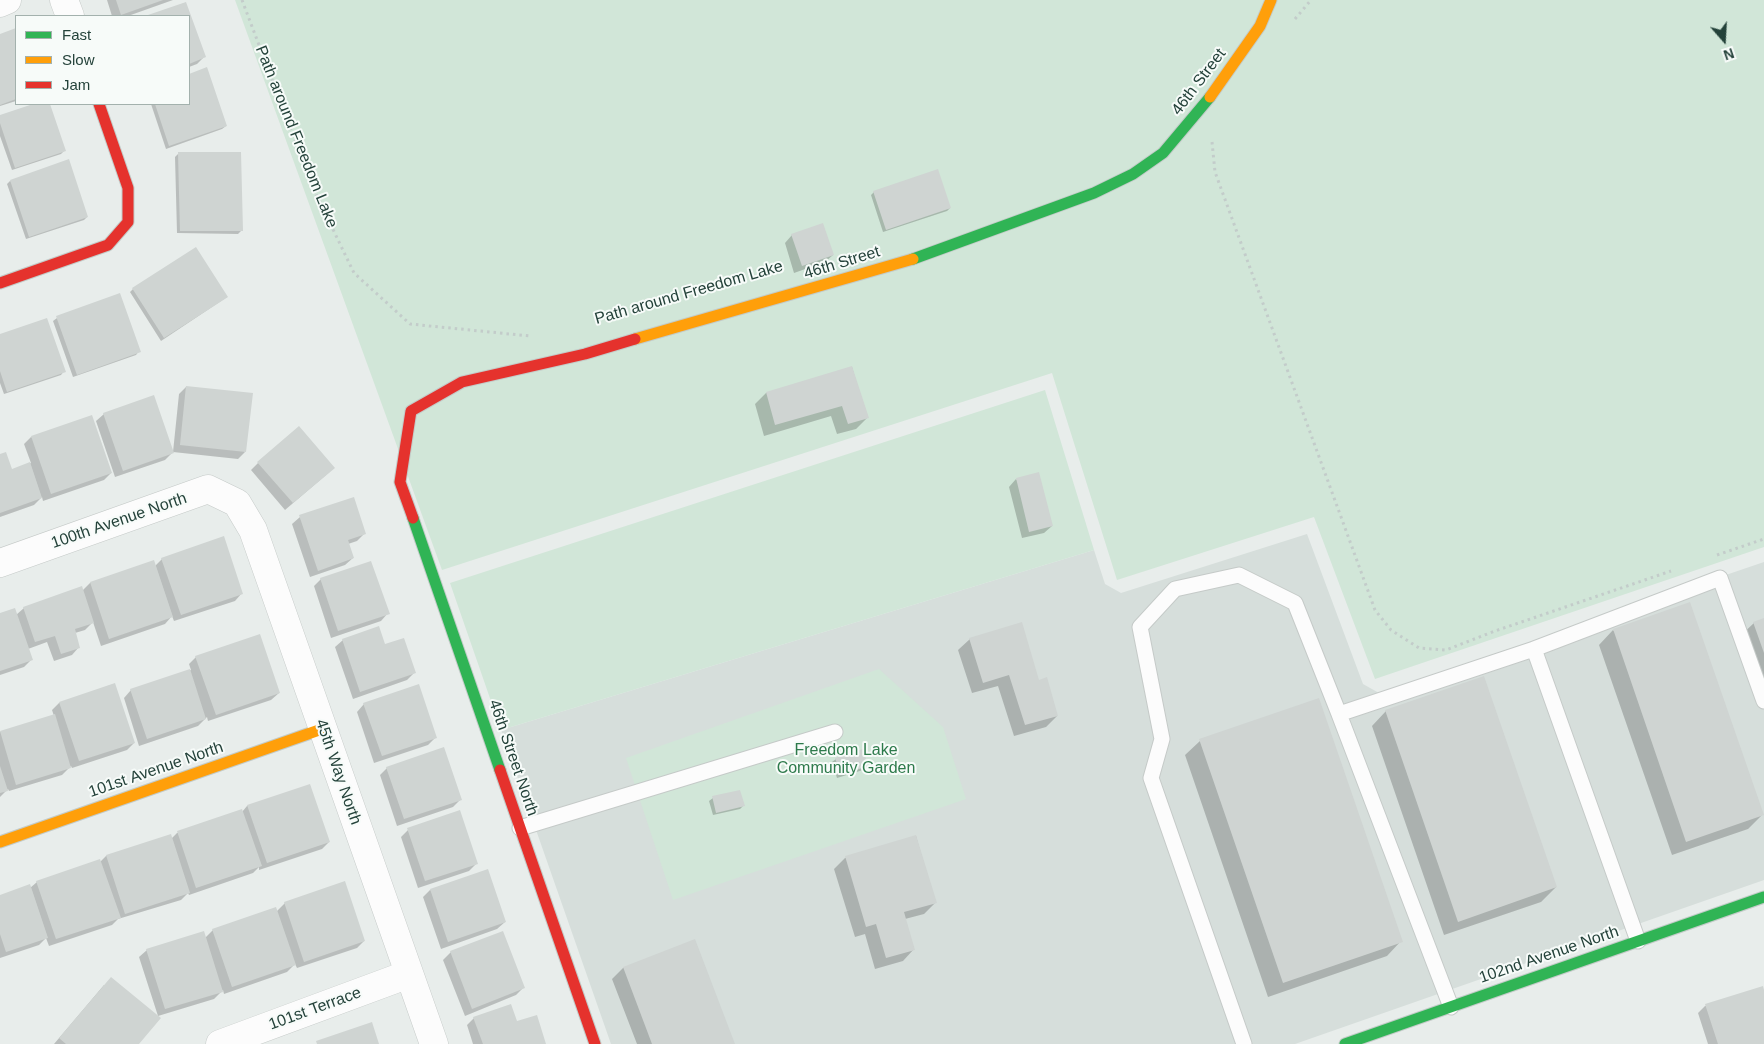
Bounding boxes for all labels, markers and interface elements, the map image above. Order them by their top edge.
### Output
legend [15,15,190,105]
north arrow [1699,15,1749,65]
text: Fast [62,26,91,43]
street label: Path around Freedom Lake [251,43,341,231]
street label: 46th Street [1168,45,1230,119]
text: N [1721,45,1736,63]
text: Slow [62,51,95,68]
text: Jam [62,76,90,93]
street label: 46th Street [802,242,882,284]
street label: Path around Freedom Lake [593,257,785,329]
street label: 100th Avenue North [49,489,189,553]
street label: 46th Street North [484,697,542,819]
street label: 45th Way North [311,717,365,827]
street label: 101st Avenue North [86,738,226,802]
park label: Freedom Lake Community Garden [777,741,915,779]
street label: 102nd Avenue North [1477,922,1621,988]
street label: 101st Terrace [266,983,364,1035]

